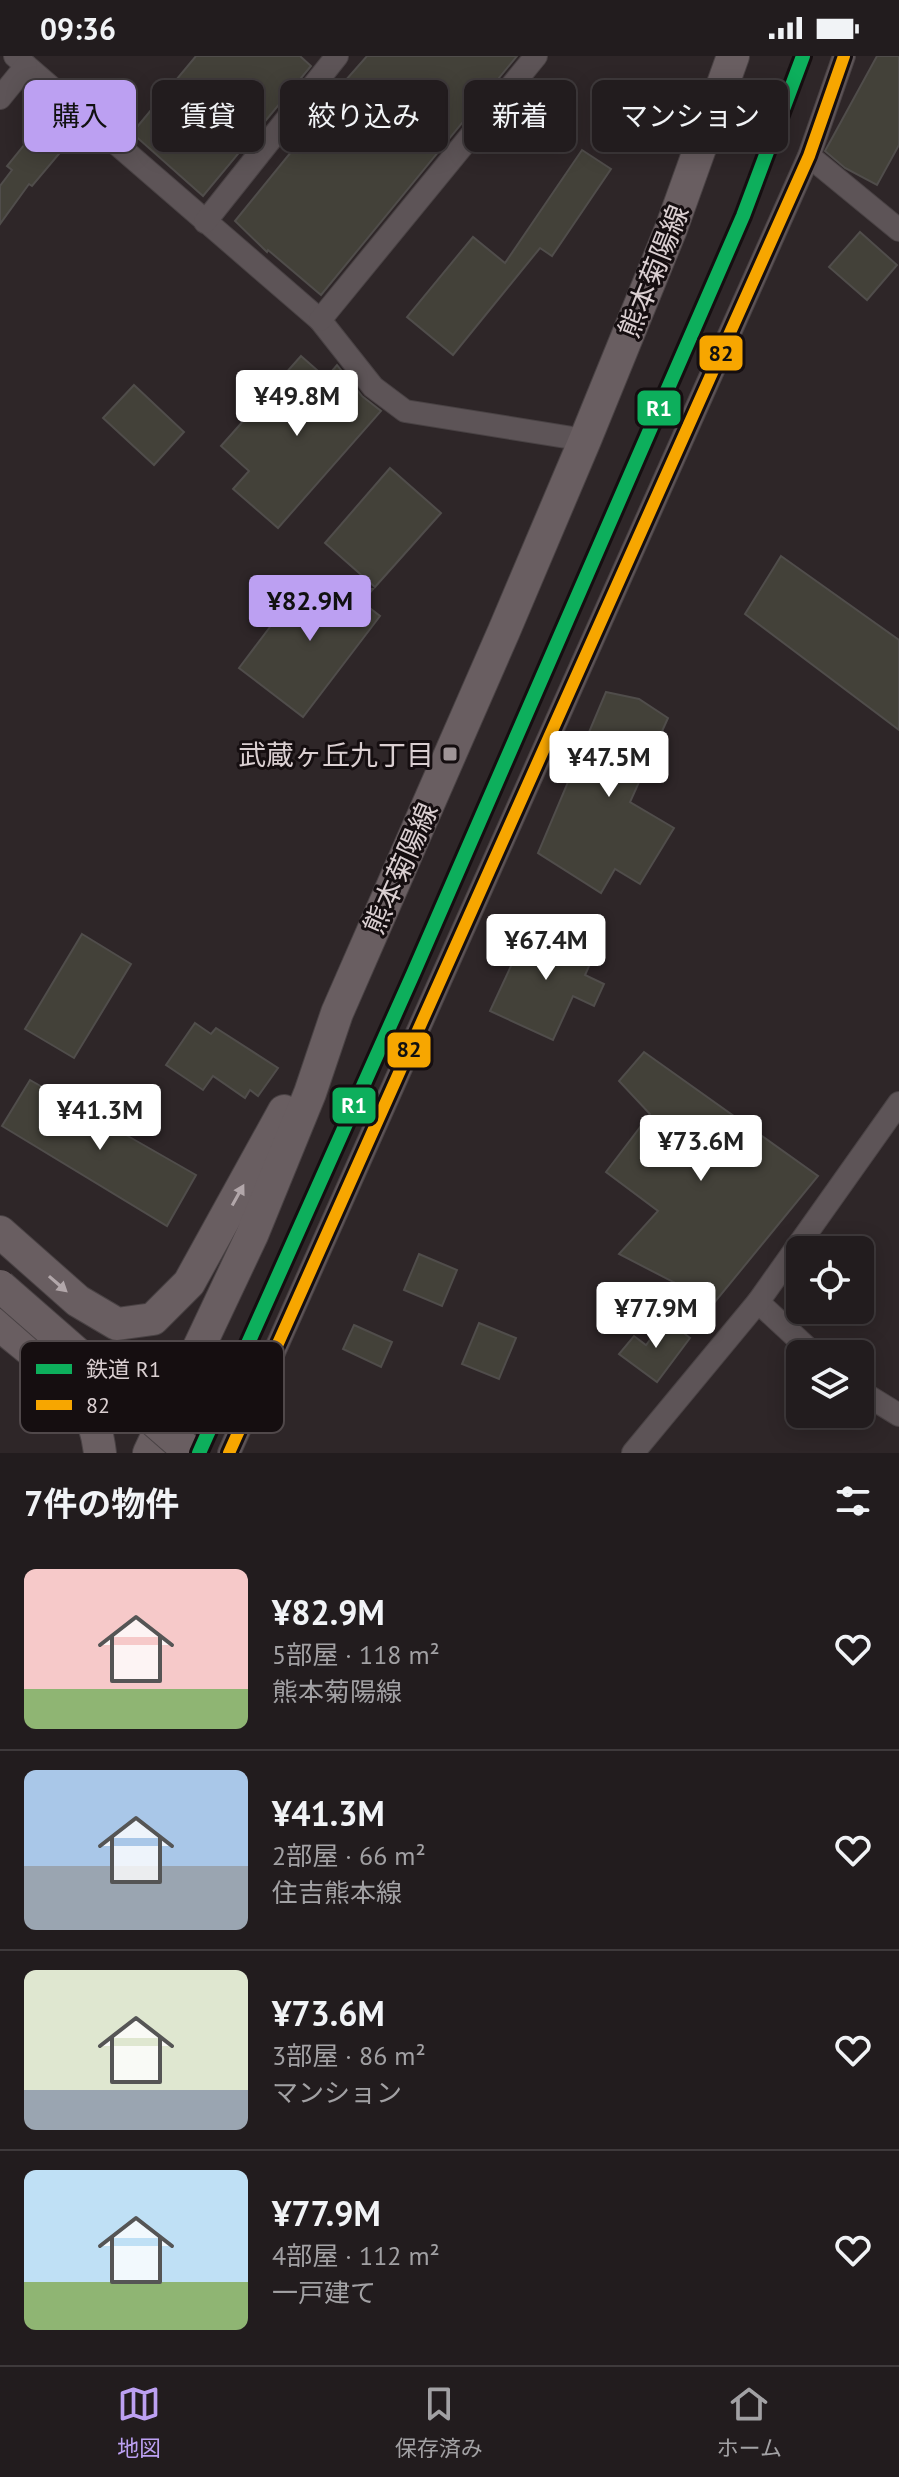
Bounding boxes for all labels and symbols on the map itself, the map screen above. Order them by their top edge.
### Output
street label: 熊本菊陽線 [610,199,696,343]
line badge: 82 [698,334,744,372]
text: 82 [709,339,733,367]
pin: ¥49.8M [232,370,362,438]
line badge: R1 [636,389,682,427]
text: R1 [646,394,672,422]
pin: ¥82.9M [245,575,375,643]
pin: ¥47.5M [544,731,674,799]
place label: 武蔵ヶ丘九丁目 [238,736,434,773]
marker: 武蔵ヶ丘九丁目 [441,745,459,763]
street label: 熊本菊陽線 [355,797,445,939]
pin: ¥67.4M [481,914,611,982]
line badge: 82 [386,1031,432,1069]
text: 82 [397,1035,421,1063]
pin: ¥41.3M [35,1084,165,1152]
line badge: R1 [331,1086,377,1125]
text: R1 [341,1091,367,1119]
pin: ¥73.6M [636,1115,766,1183]
one-way arrow [231,1184,245,1206]
one-way arrow [48,1275,68,1292]
pin: ¥77.9M [591,1282,721,1350]
legend [20,1341,284,1433]
text: 鉄道 R1 [86,1355,161,1383]
text: 82 [86,1391,110,1419]

